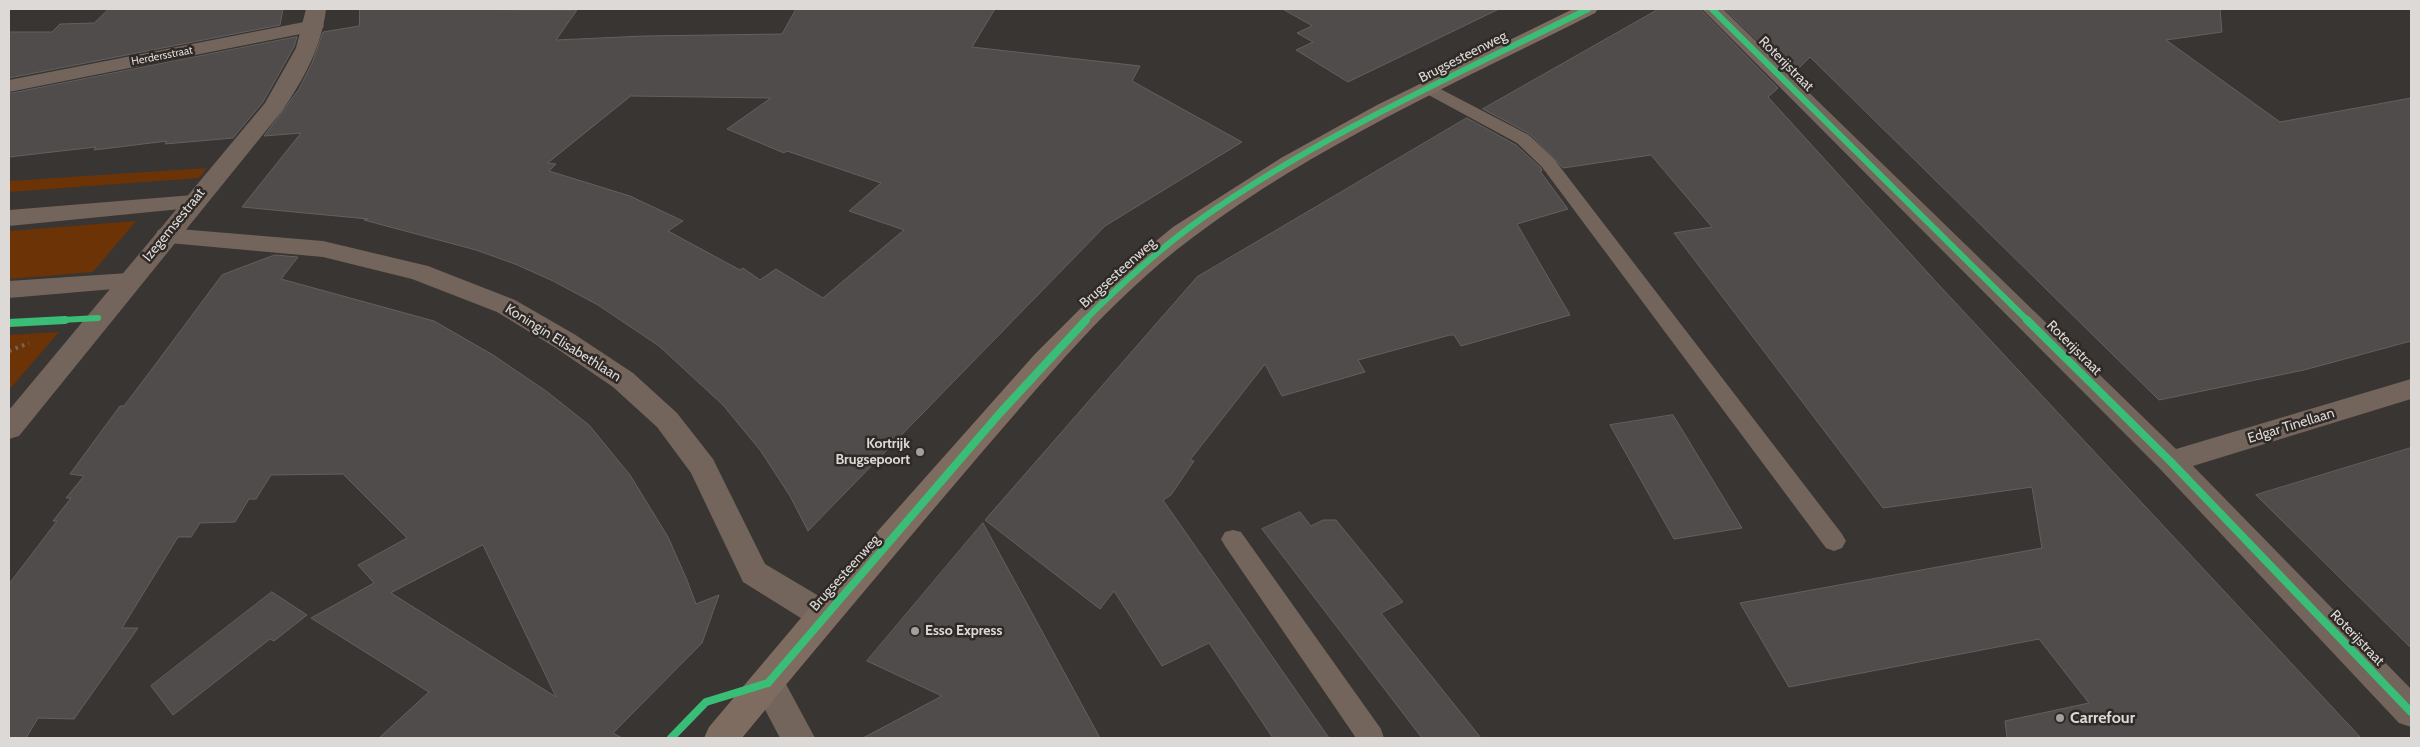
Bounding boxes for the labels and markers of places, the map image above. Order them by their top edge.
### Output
place label: Kortrijk Brugsepoort [835,436,910,468]
marker: Kortrijk Brugsepoort [914,446,926,458]
place label: Esso Express [925,623,1002,639]
marker: Esso Express [909,625,921,637]
place label: Carrefour [2070,708,2135,728]
marker: Carrefour [2054,712,2066,724]

